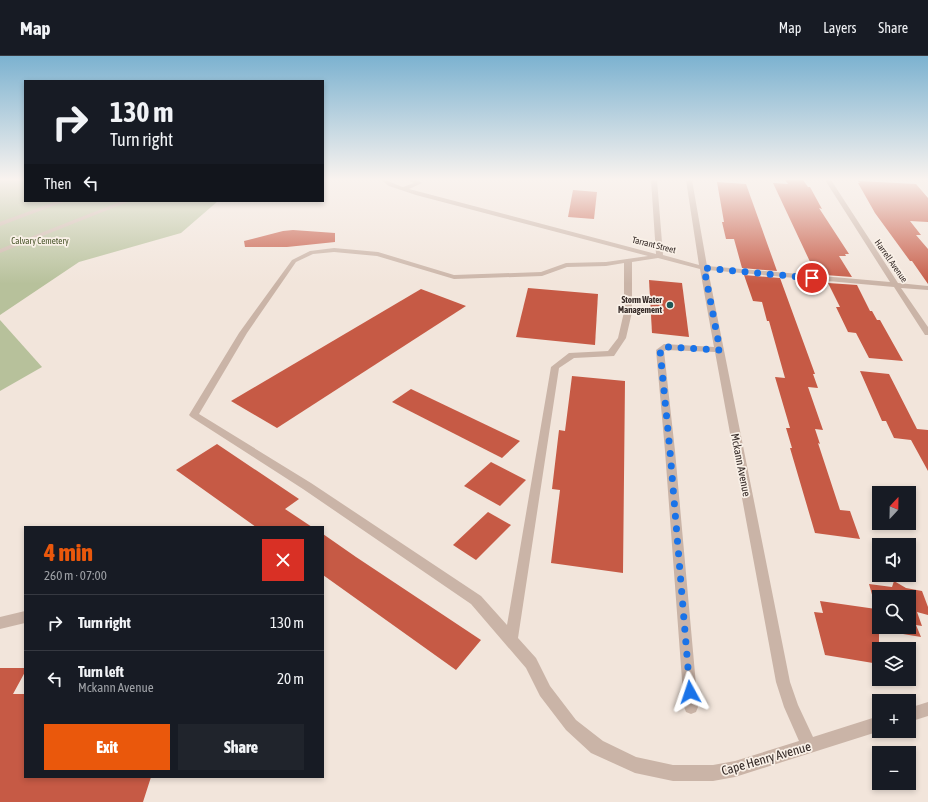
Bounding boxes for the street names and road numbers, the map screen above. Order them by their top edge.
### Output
street label: Tarrant Street [631,235,677,255]
street label: Harrell Avenue [873,238,909,284]
street label: Mckann Avenue [729,432,753,498]
street label: Cape Henry Avenue [720,739,813,778]

